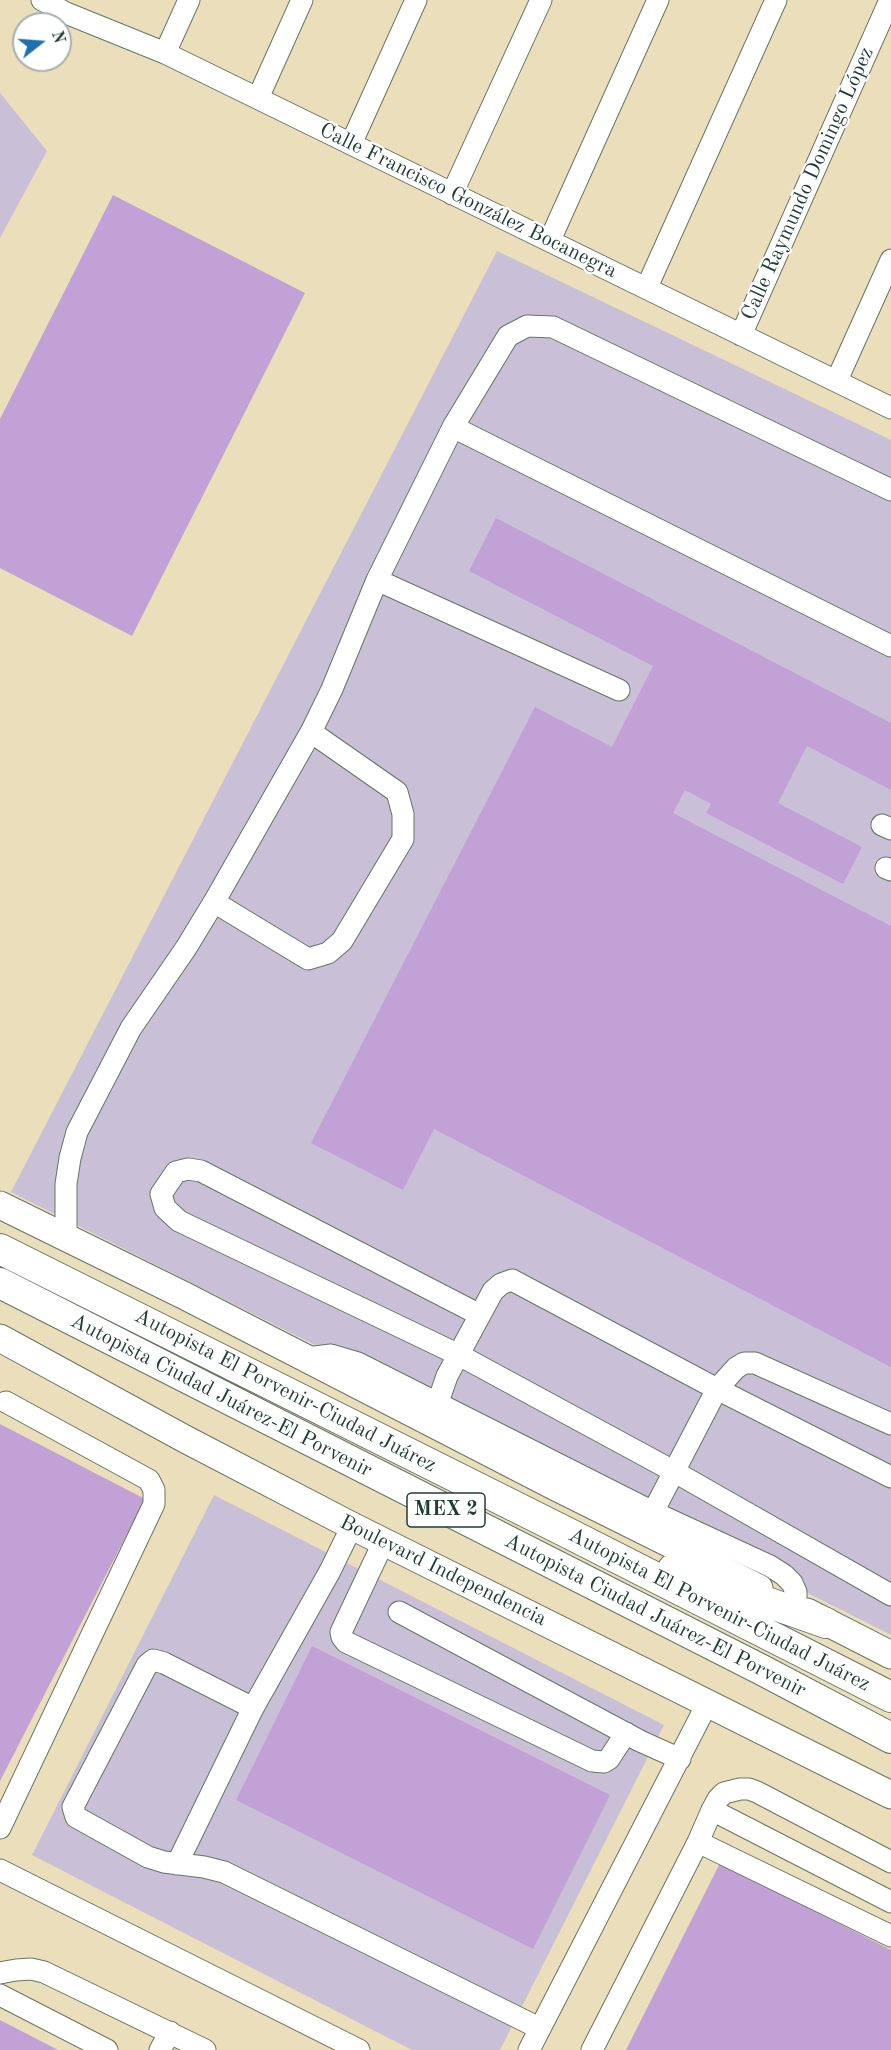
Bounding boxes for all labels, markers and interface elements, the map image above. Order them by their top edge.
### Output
north arrow [12,12,72,72]
text: N [48,29,67,46]
street label: Calle Raymundo Domingo López [736,43,880,325]
street label: Calle Francisco González Bocanegra [315,118,621,284]
street label: Autopista El Porvenir-Ciudad Juárez [130,1304,440,1478]
street label: Autopista Ciudad Juárez-El Porvenir [66,1309,376,1483]
road number: MEX 2 [407,1493,485,1527]
street label: Boulevard Independencia [335,1510,551,1632]
street label: Autopista El Porvenir-Ciudad Juárez [564,1523,874,1697]
street label: Autopista Ciudad Juárez-El Porvenir [500,1529,810,1703]

